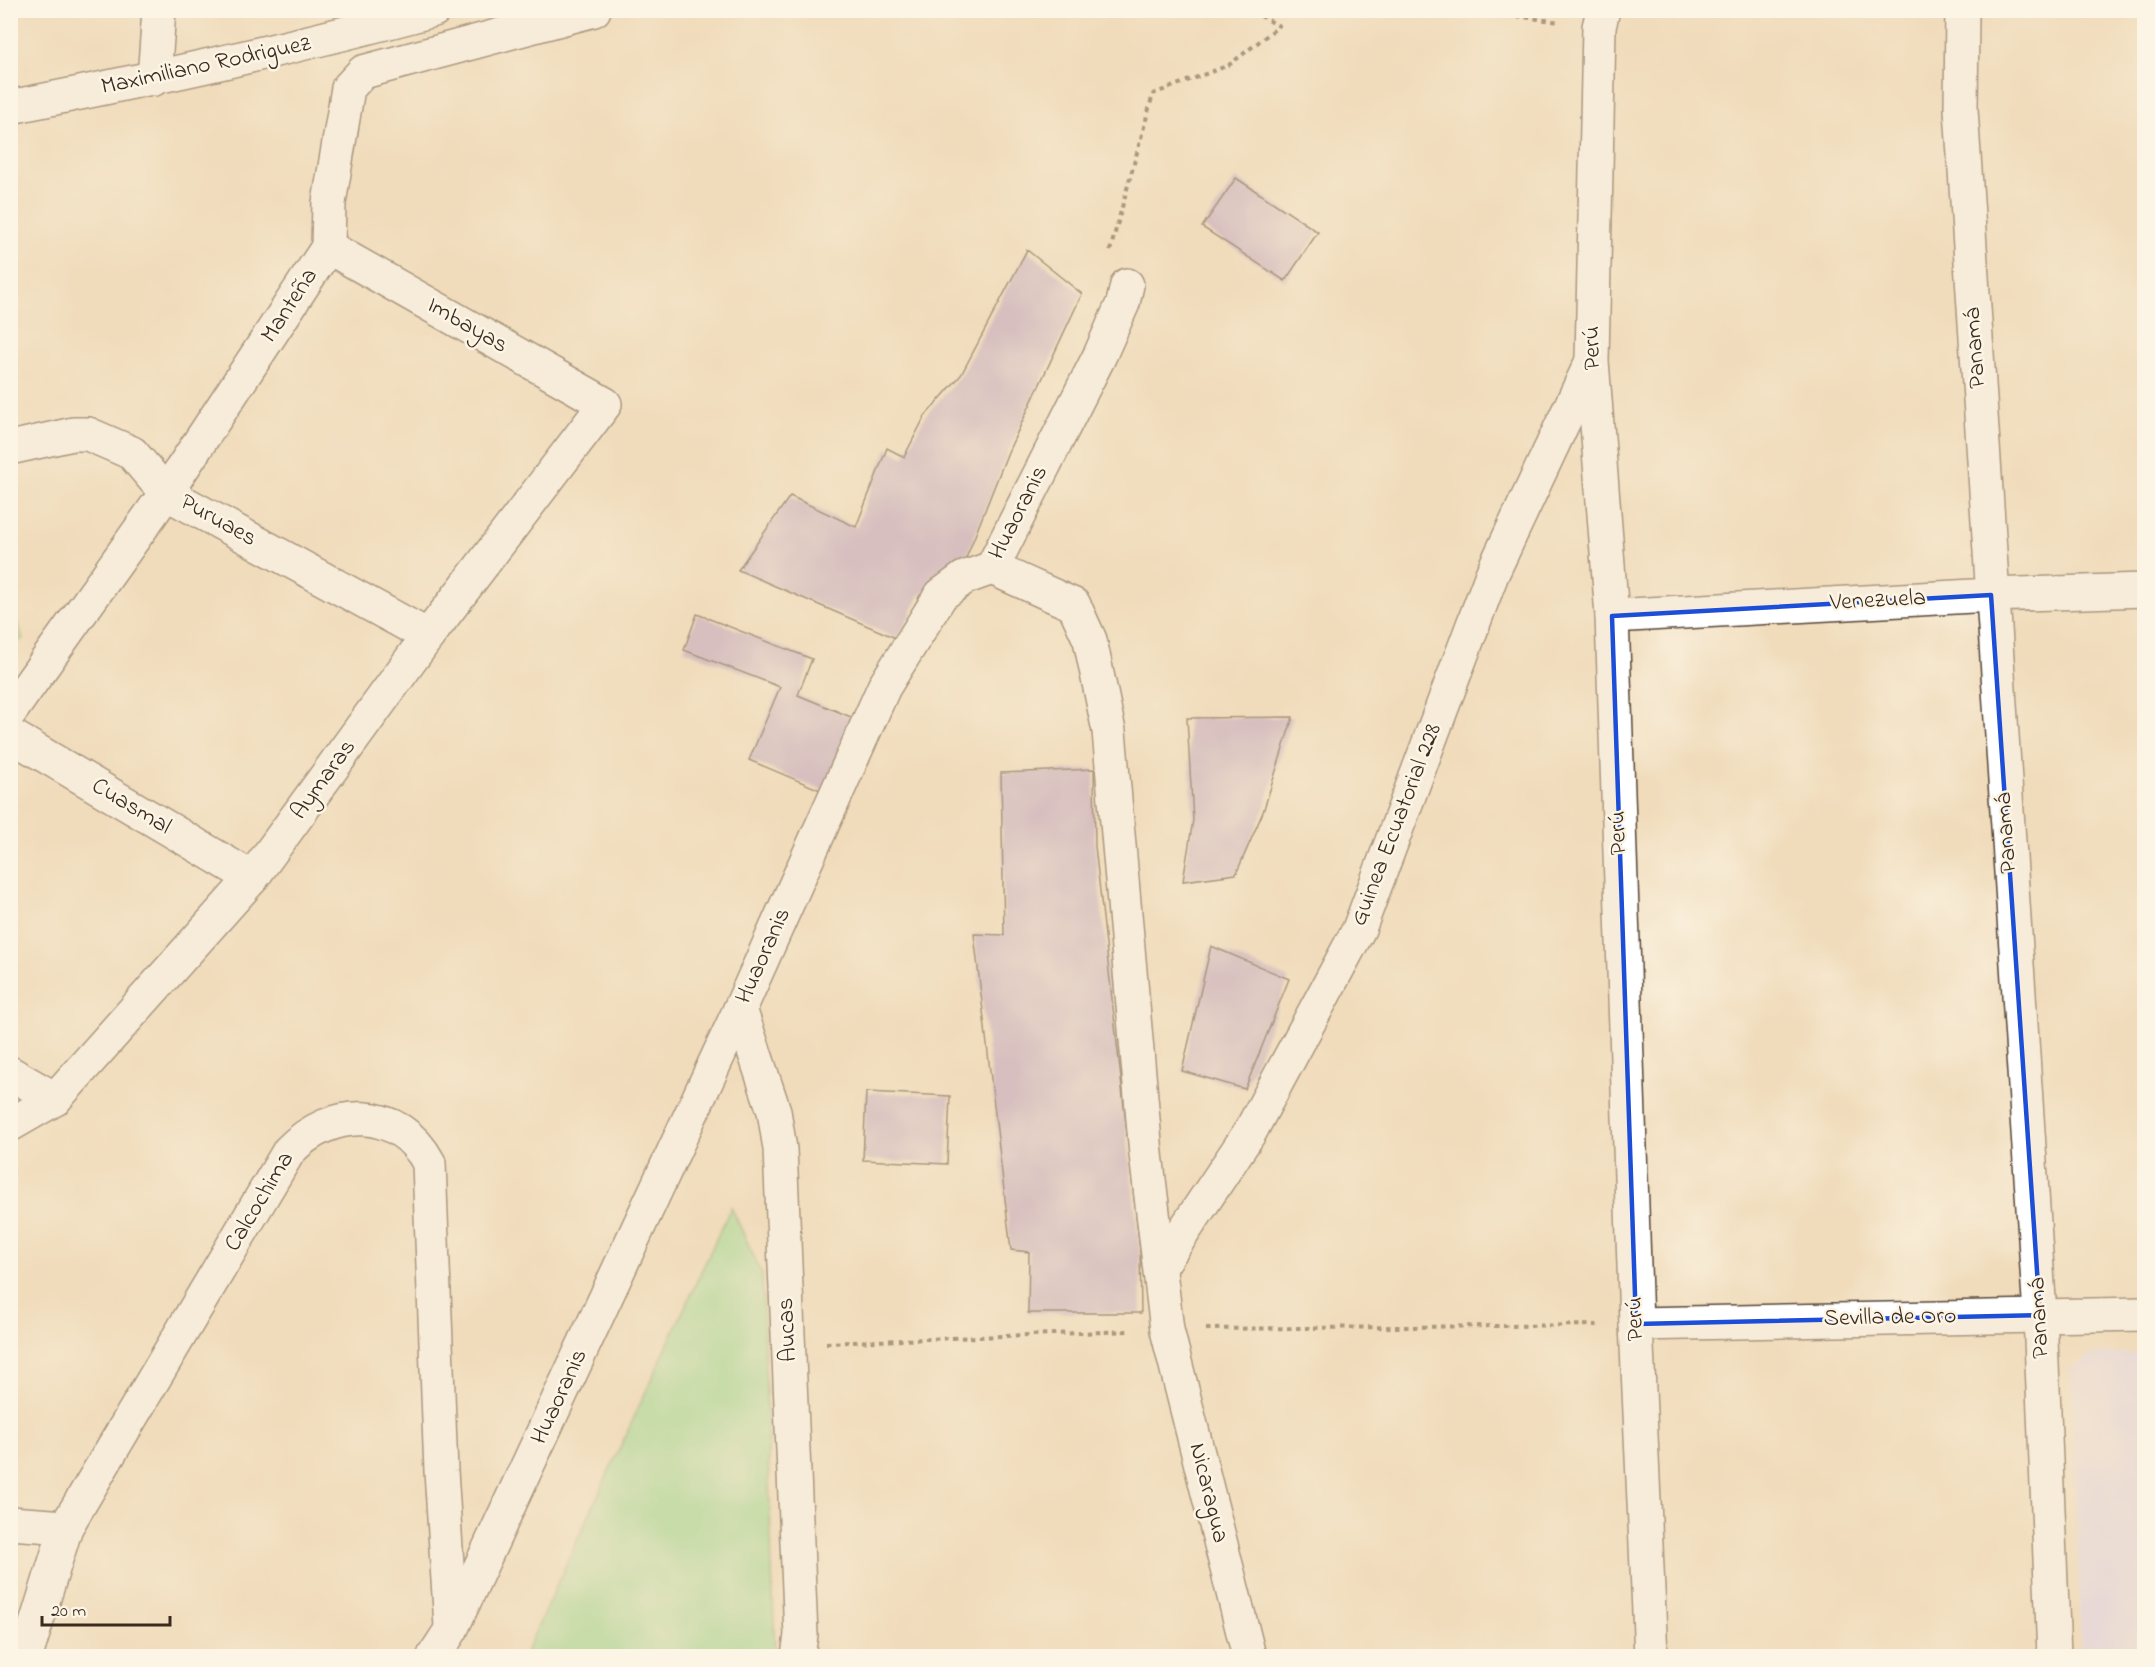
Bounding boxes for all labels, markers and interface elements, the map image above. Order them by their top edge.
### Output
street label: Maximiliano Rodriguez [98,26,315,105]
street label: Manteña [253,262,327,350]
street label: Imbayas [419,289,514,364]
street label: Panamá [1956,306,1996,390]
street label: Perú [1575,326,1611,370]
street label: Huaoranis [980,460,1058,566]
street label: Puruaes [173,486,263,556]
street label: Venezuela [1828,581,1927,621]
street label: Guinea Ecuatorial 228 [1342,719,1452,931]
street label: Aymaras [283,732,366,828]
street label: Cuasmal [84,769,178,845]
street label: Panamá [1987,791,2027,875]
street label: Perú [1601,810,1637,856]
street label: Huaoranis [727,902,801,1010]
street label: Calcochima [216,1145,304,1259]
street label: Panamá [2020,1277,2060,1359]
street label: Perú [1618,1296,1654,1342]
street label: Aucas [769,1297,807,1363]
street label: Sevilla de Oro [1823,1299,1957,1337]
street label: Huaoranis [523,1343,597,1451]
street label: Nicaragua [1179,1439,1237,1547]
scale bar [42,1589,170,1627]
text: 20 m [51,1599,86,1625]

